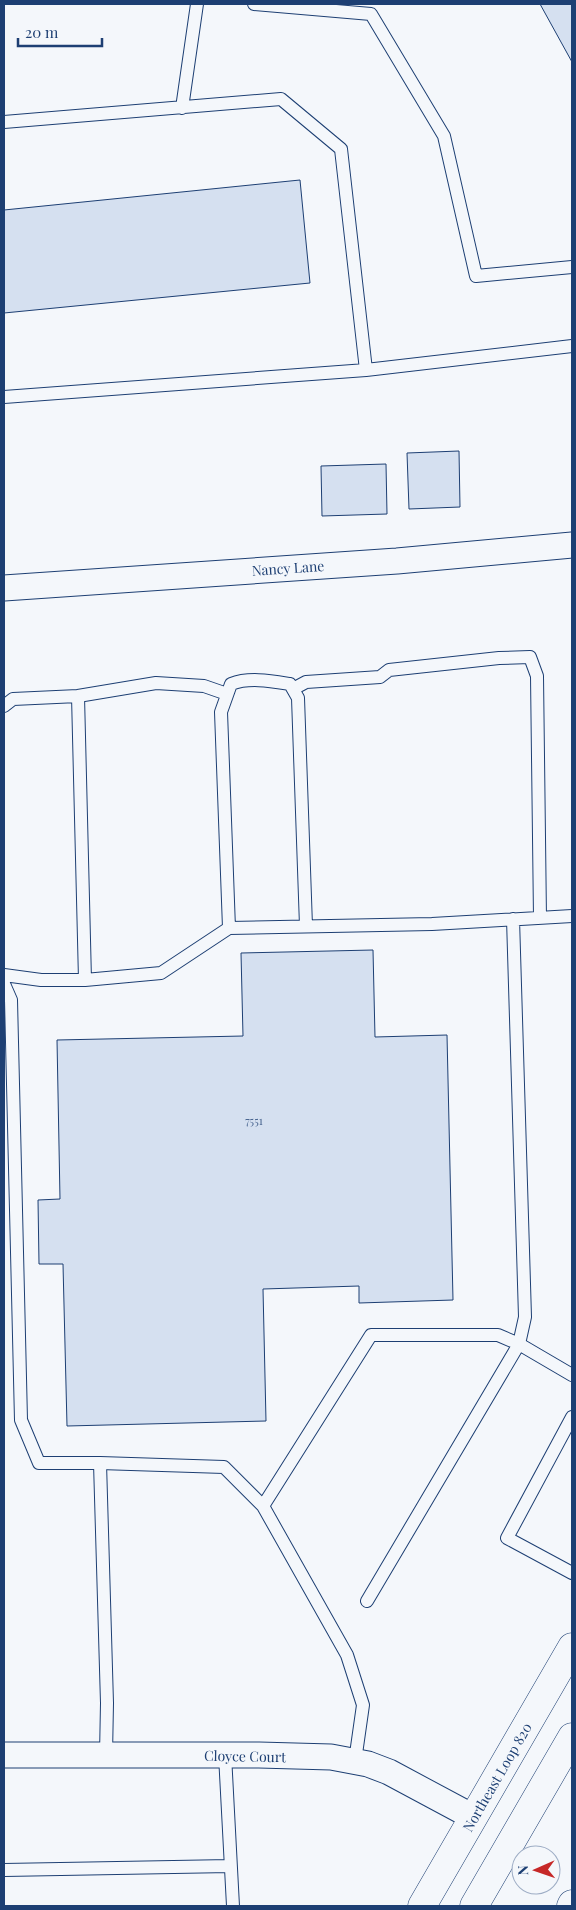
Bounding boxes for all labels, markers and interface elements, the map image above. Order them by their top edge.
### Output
scale bar [18,15,101,47]
text: 20 m [25,22,59,42]
street label: Nancy Lane [251,556,325,580]
house number: 7551 [245,1113,263,1128]
street label: Northeast Loop 820 [458,1719,536,1835]
street label: Cloyce Court [204,1746,287,1766]
north arrow [511,1845,561,1895]
text: N [513,1865,532,1876]

